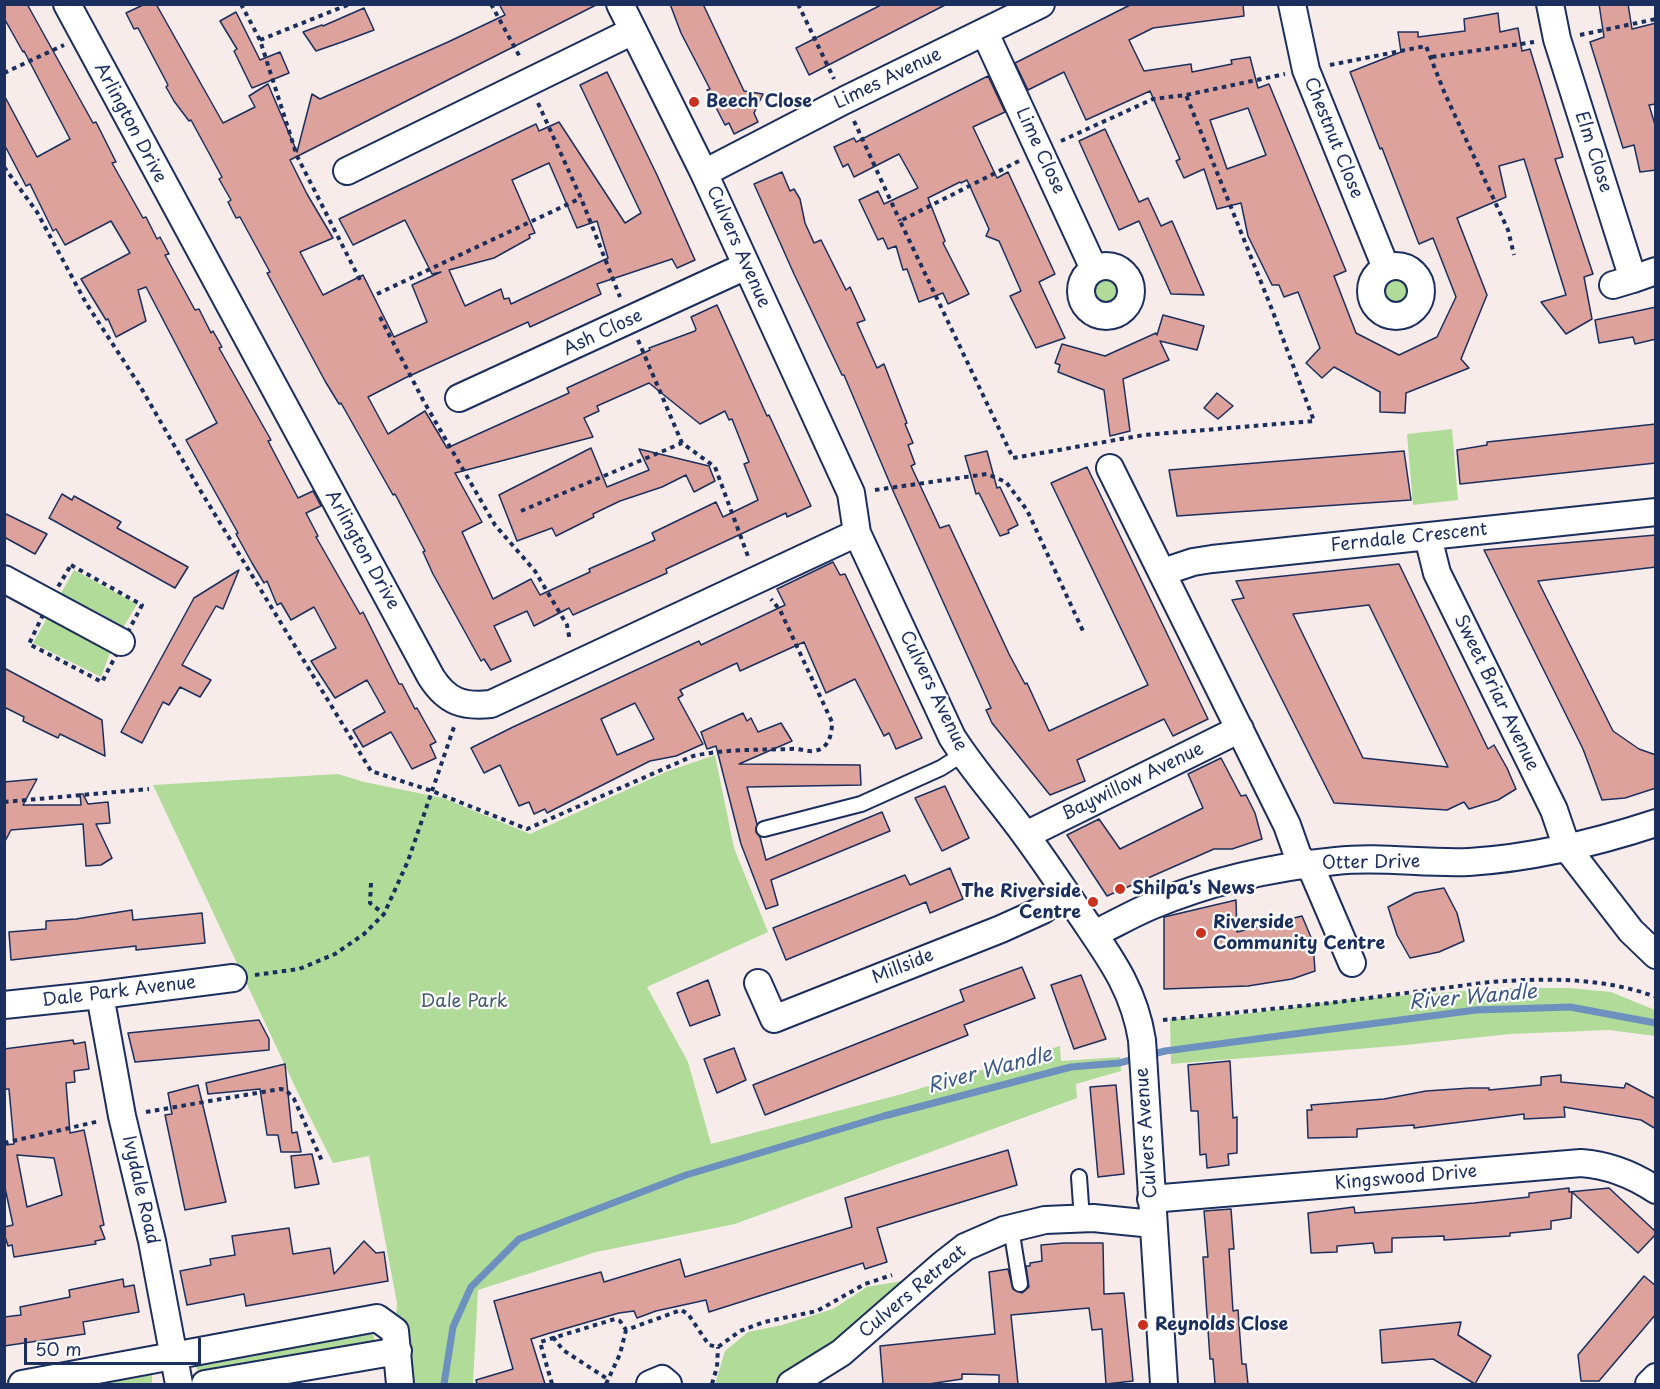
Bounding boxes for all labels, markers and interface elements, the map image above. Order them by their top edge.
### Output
street label: Limes Avenue [831,44,945,114]
street label: Arlington Drive [89,59,171,187]
street label: Chestnut Close [1299,74,1367,202]
place label: Beech Close [706,91,812,113]
marker: Beech Close [687,95,701,109]
street label: Lime Close [1011,104,1069,198]
street label: Elm Close [1570,109,1616,195]
street label: Culvers Avenue [701,183,775,311]
street label: Ash Close [560,305,646,361]
street label: Arlington Drive [320,487,404,613]
street label: Ferndale Crescent [1330,519,1488,557]
street label: Sweet Briar Avenue [1449,611,1543,775]
street label: Culvers Avenue [895,627,971,755]
street label: Baywillow Avenue [1059,738,1207,826]
street label: Otter Drive [1322,851,1420,875]
place label: Shilpa's News [1132,878,1255,900]
place label: The Riverside Centre [961,881,1081,924]
marker: Shilpa's News [1113,882,1127,896]
marker: The Riverside Centre [1086,895,1100,909]
place label: Riverside Community Centre [1213,912,1385,954]
marker: Riverside Community Centre [1194,926,1208,940]
street label: Millside [869,945,937,989]
street label: Dale Park Avenue [41,972,197,1012]
water label: River Wandle [1408,980,1538,1016]
park label: Dale Park [420,991,508,1013]
water label: River Wandle [925,1043,1055,1099]
street label: Culvers Avenue [1132,1067,1162,1199]
street label: Ivydale Road [117,1133,163,1247]
street label: Kingswood Drive [1334,1161,1478,1195]
street label: Culvers Retreat [855,1241,971,1343]
place label: Reynolds Close [1155,1314,1288,1336]
marker: Reynolds Close [1136,1318,1150,1332]
scale bar [27,1326,204,1364]
text: 50 m [35,1335,82,1362]

